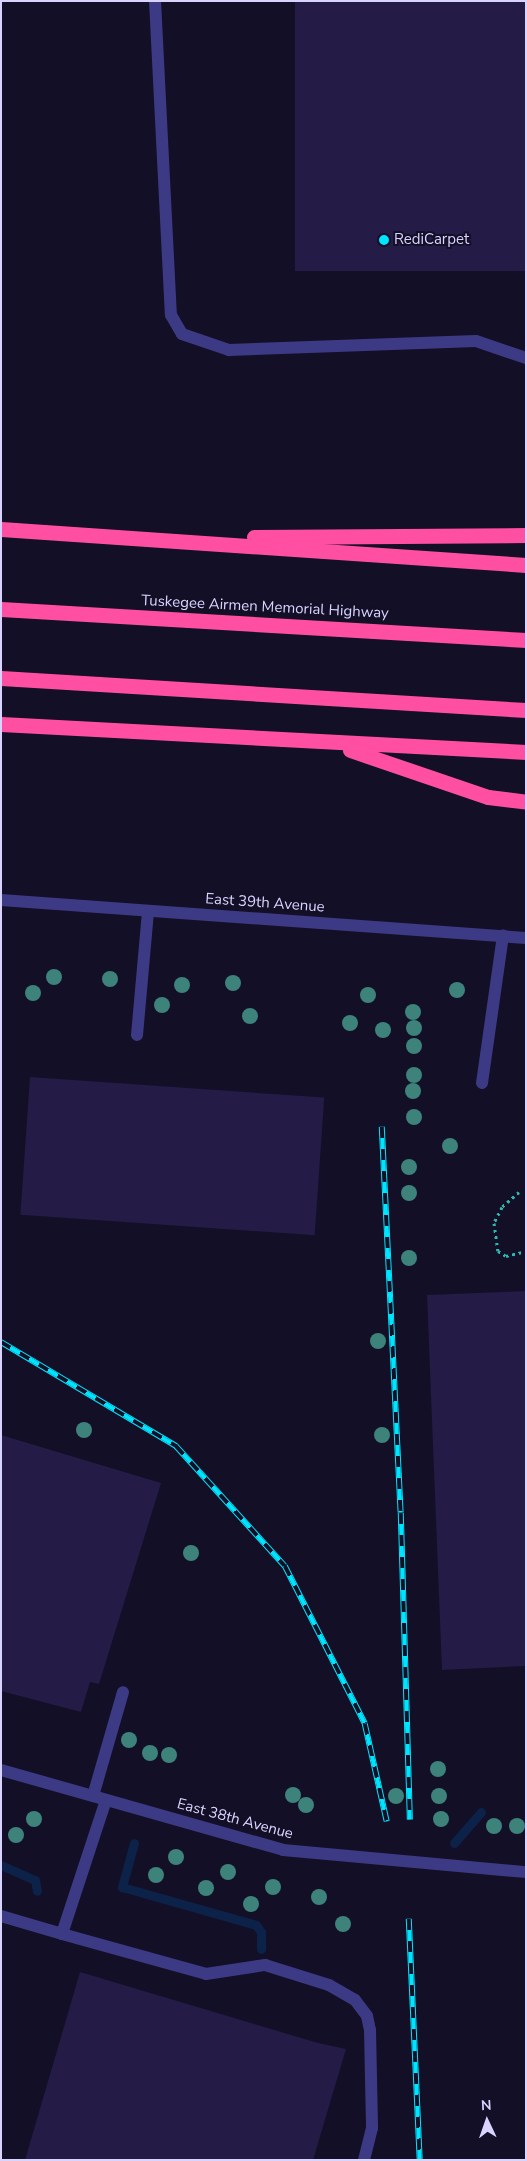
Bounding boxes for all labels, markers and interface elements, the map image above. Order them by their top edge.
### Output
place label: RediCarpet [394,231,469,249]
marker: RediCarpet [378,234,390,246]
street label: Tuskegee Airmen Memorial Highway [141,592,389,622]
street label: East 39th Avenue [205,890,325,916]
street label: East 38th Avenue [175,1795,295,1843]
north arrow [462,2096,512,2146]
text: N [480,2096,492,2115]

